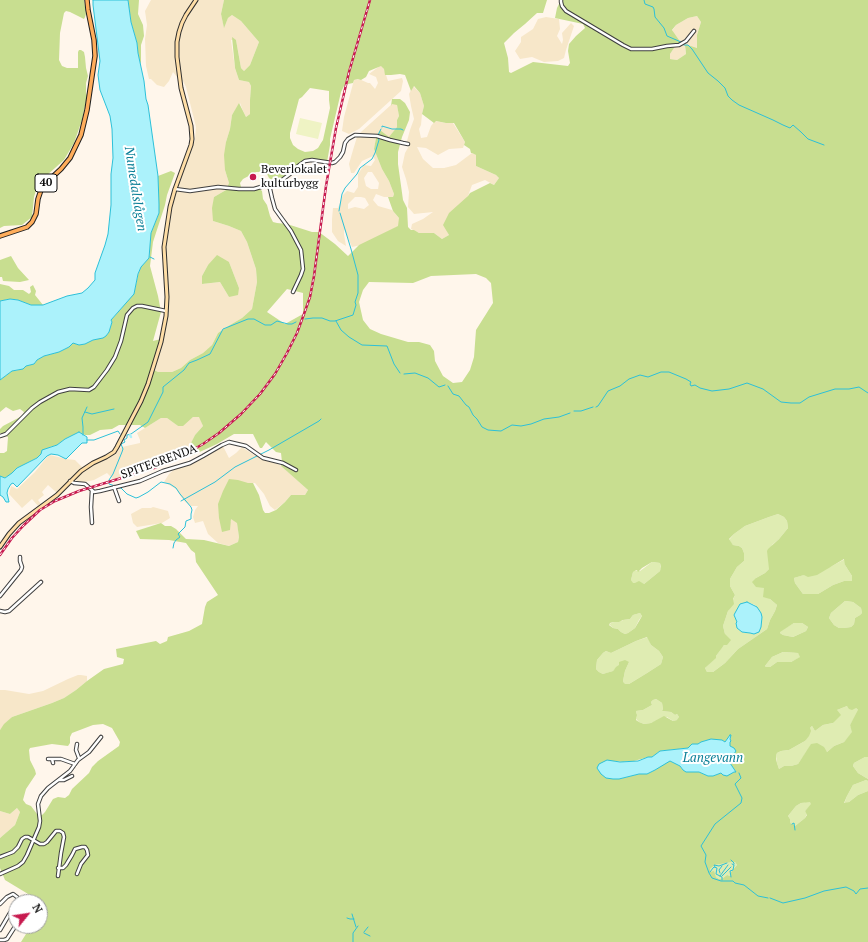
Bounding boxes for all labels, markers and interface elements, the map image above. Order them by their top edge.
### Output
water label: Numedalslågen [121,145,149,233]
place label: Beverlokalet kulturbygg [261,163,327,191]
marker: Beverlokalet kulturbygg [248,172,258,182]
road number: 40 [35,174,57,192]
street label: SPITEGRENDA [119,442,199,482]
water label: Langevann [683,750,743,766]
north arrow [8,894,48,934]
text: N [29,901,46,916]

